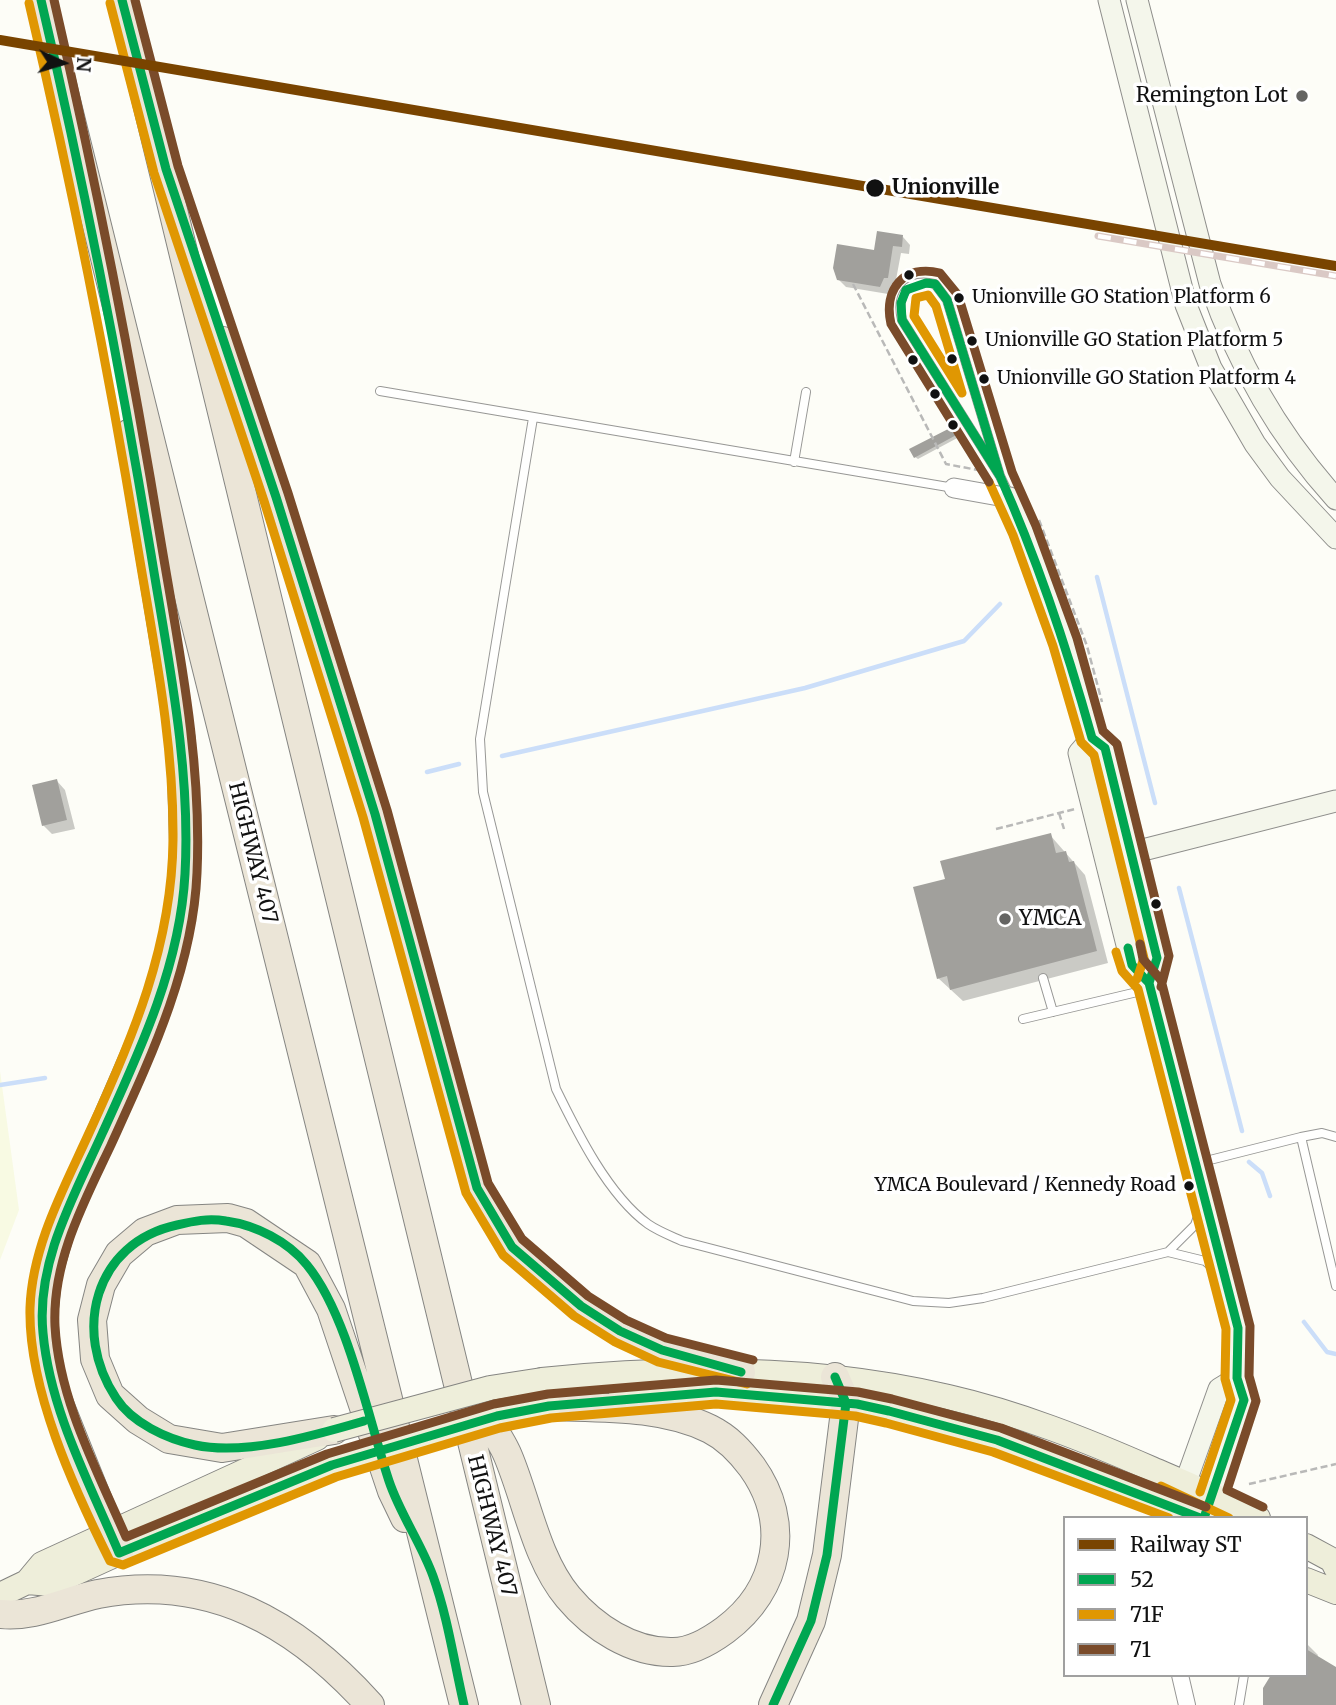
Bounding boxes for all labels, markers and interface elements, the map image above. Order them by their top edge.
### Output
north arrow [28,28,98,98]
text: N [71,56,96,73]
place label: Remington Lot [1136,83,1288,109]
marker: Remington Lot [1294,88,1310,104]
place label: Unionville [892,175,999,201]
marker: Unionville [864,177,886,199]
unlabelled marker [902,268,916,282]
place label: Unionville GO Station Platform 6 [972,287,1271,309]
marker: Unionville GO Station Platform 6 [952,291,966,305]
place label: Unionville GO Station Platform 5 [985,330,1283,352]
marker: Unionville GO Station Platform 5 [965,334,979,348]
unlabelled marker [945,352,959,366]
unlabelled marker [906,353,920,367]
place label: Unionville GO Station Platform 4 [997,368,1296,390]
marker: Unionville GO Station Platform 4 [977,372,991,386]
unlabelled marker [928,387,942,401]
unlabelled marker [946,418,960,432]
street label: HIGHWAY 407 [222,779,282,927]
unlabelled marker [1149,897,1163,911]
place label: YMCA [1019,906,1082,932]
marker: YMCA [997,911,1013,927]
place label: YMCA Boulevard / Kennedy Road [874,1175,1176,1197]
marker: YMCA Boulevard / Kennedy Road [1182,1179,1196,1193]
street label: HIGHWAY 407 [461,1452,521,1600]
legend [1063,1516,1308,1677]
text: Railway ST [1130,1531,1242,1558]
text: 52 [1130,1566,1154,1593]
text: 71F [1130,1601,1164,1628]
text: 71 [1130,1636,1151,1663]

